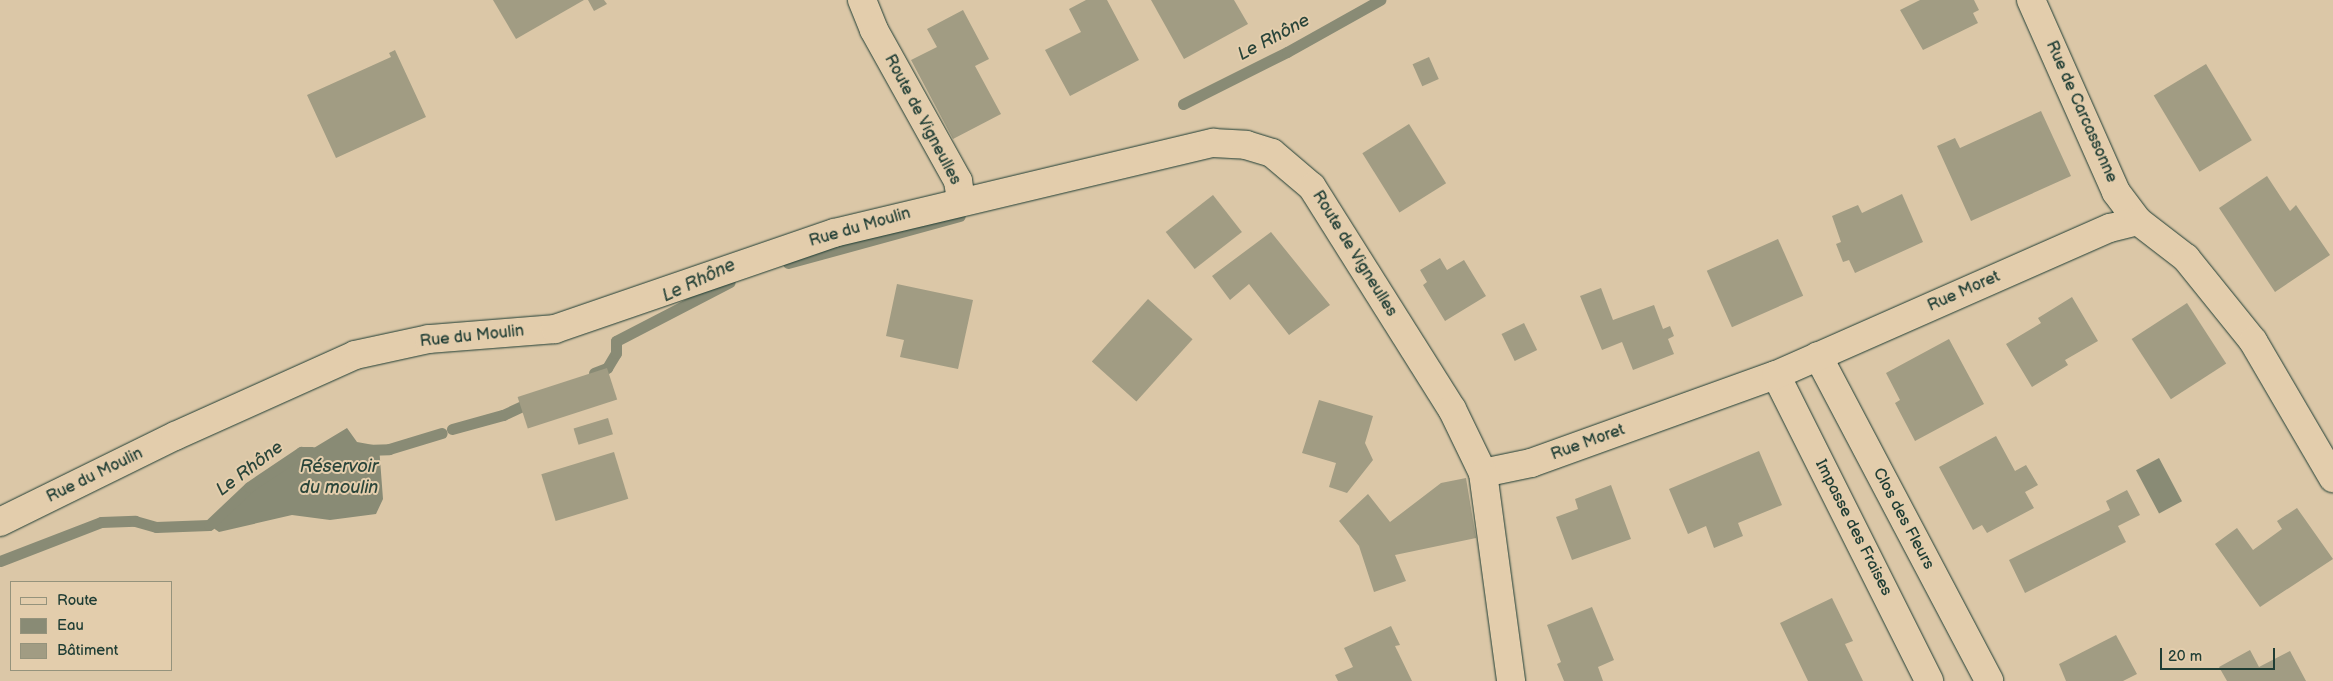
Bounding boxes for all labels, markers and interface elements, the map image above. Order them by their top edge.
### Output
water label: Le Rhône [1234,10,1314,66]
street label: Rue de Carcassonne [2041,38,2121,186]
street label: Route de Vigneulles [879,51,965,189]
street label: Route de Vigneulles [1307,187,1401,321]
street label: Rue du Moulin [807,204,913,252]
water label: Le Rhône [659,255,739,307]
street label: Rue Moret [1925,268,2003,316]
street label: Rue du Moulin [419,322,525,352]
street label: Rue Moret [1549,421,1627,465]
water label: Le Rhône [212,437,288,501]
street label: Rue du Moulin [44,444,146,508]
water label: Réservoir du moulin [300,457,378,499]
street label: Impasse des Fraises [1810,457,1896,599]
street label: Clos des Fleurs [1868,465,1938,573]
legend [10,581,172,671]
text: Route [57,591,97,610]
text: Eau [57,616,84,635]
scale bar [2163,638,2278,670]
text: Bâtiment [57,641,118,660]
text: 20 m [2168,647,2202,666]

